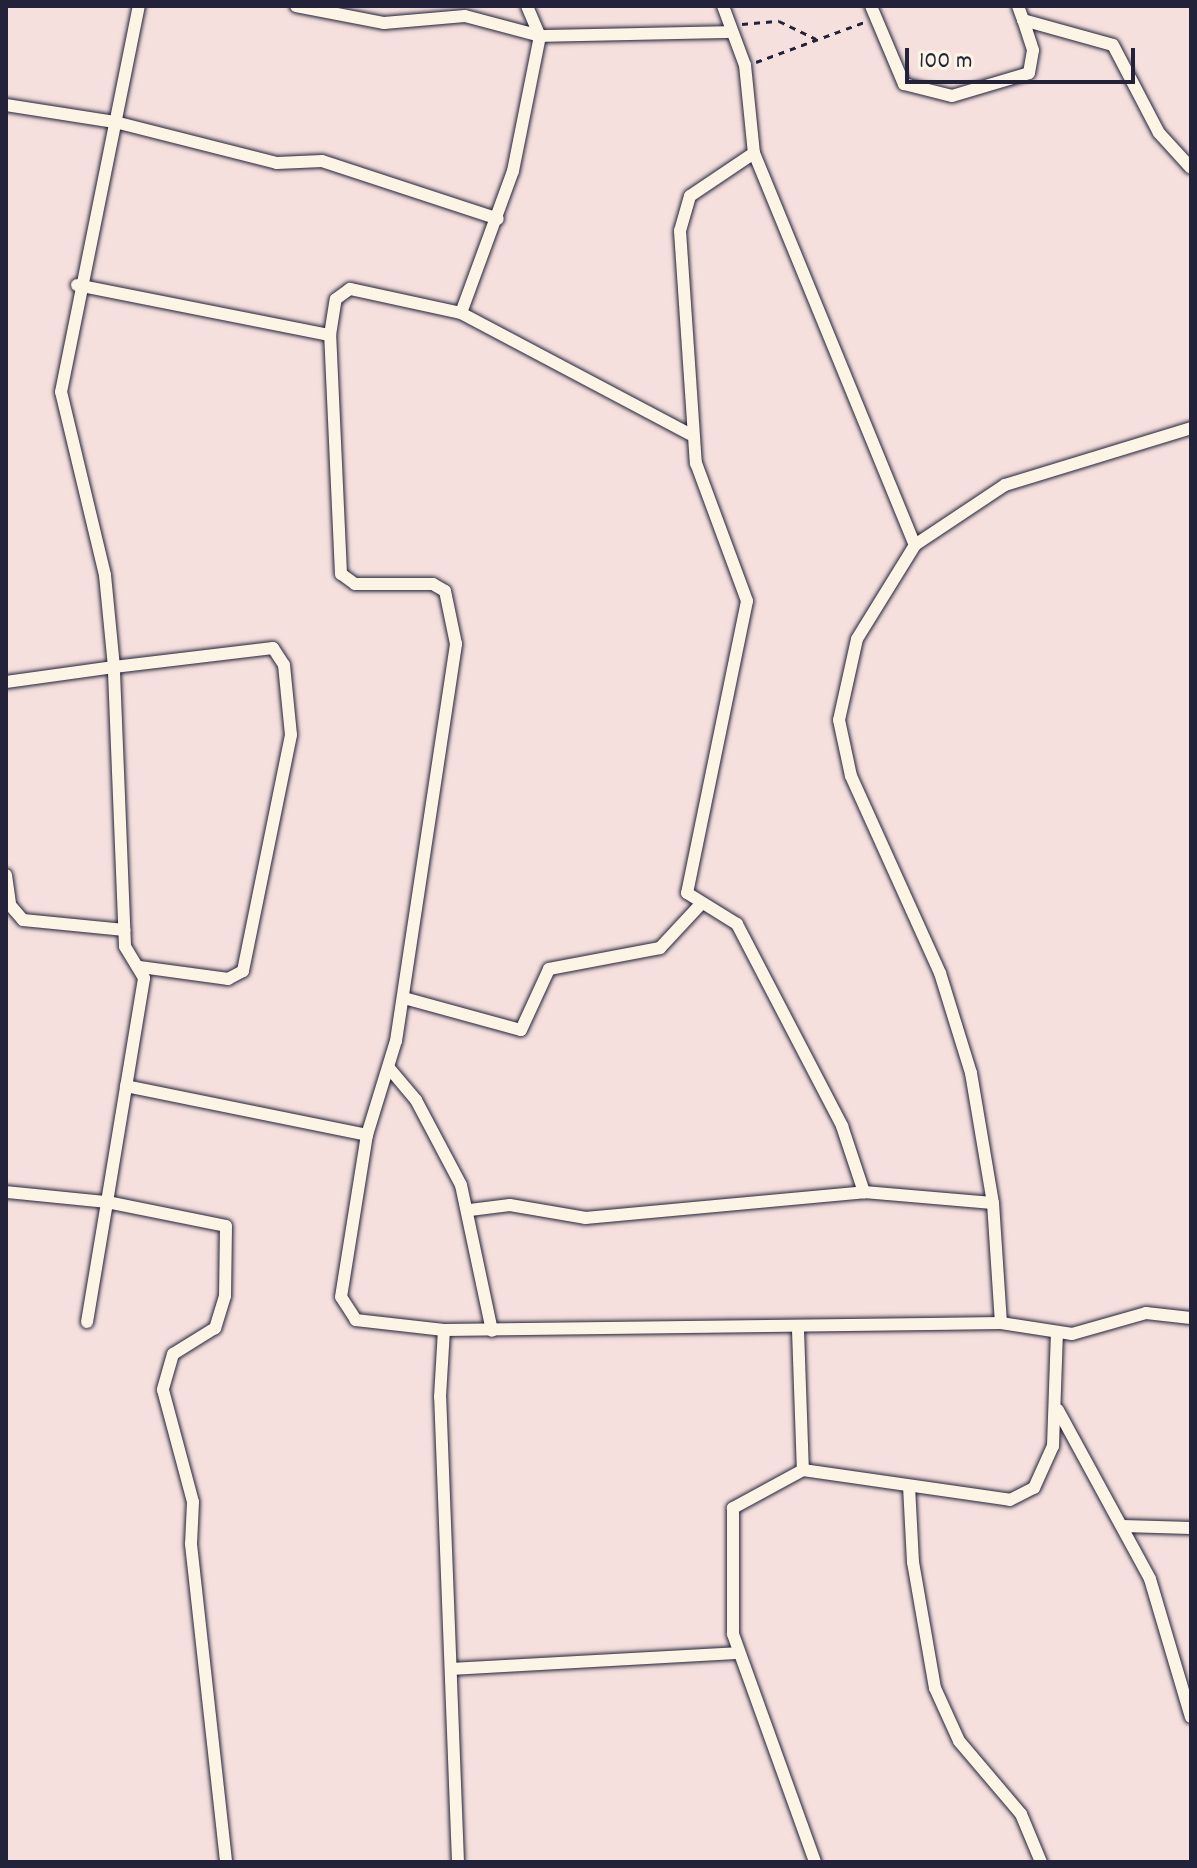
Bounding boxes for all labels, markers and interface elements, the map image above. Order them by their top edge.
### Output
scale bar [909,32,1139,82]
text: 100 m [919,45,972,79]

